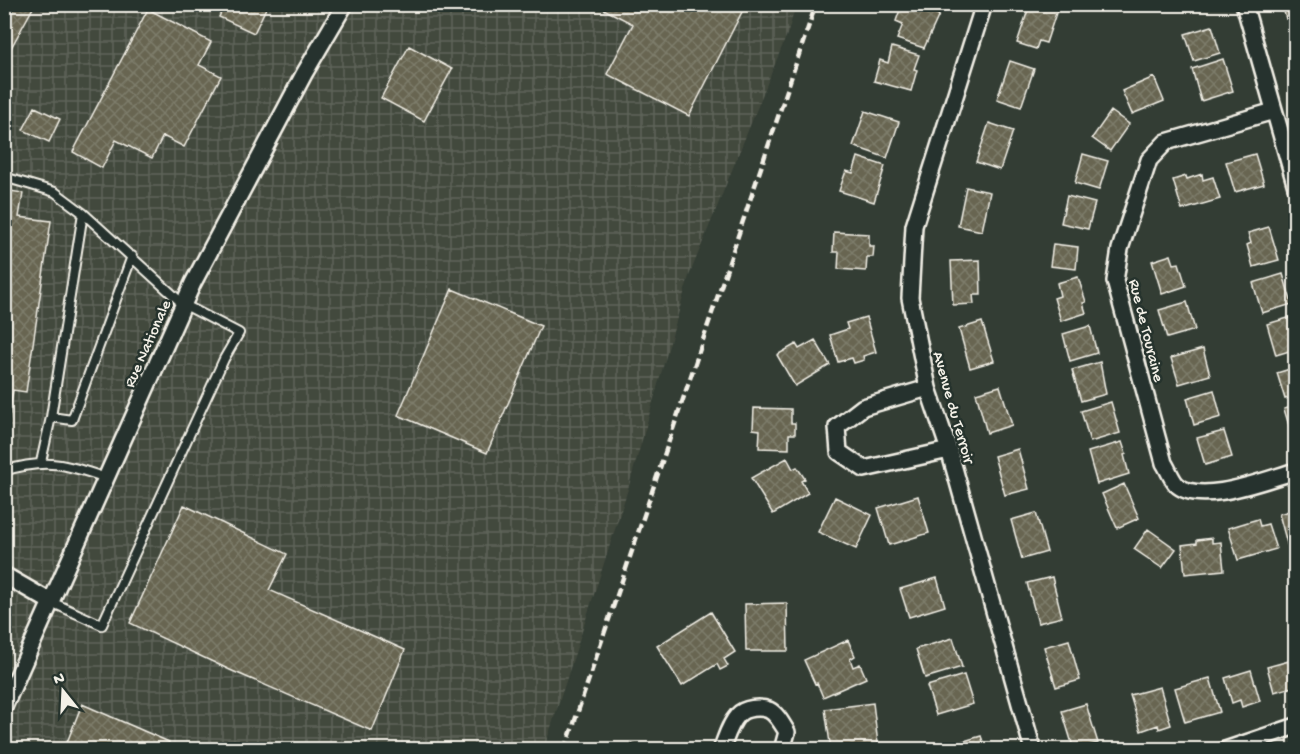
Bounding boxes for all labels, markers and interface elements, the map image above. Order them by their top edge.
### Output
street label: Rue de Touraine [1123,278,1167,385]
street label: Rue Nationale [121,297,177,391]
street label: Avenue du Terroir [927,350,977,468]
north arrow [33,661,93,721]
text: N [52,669,68,691]

